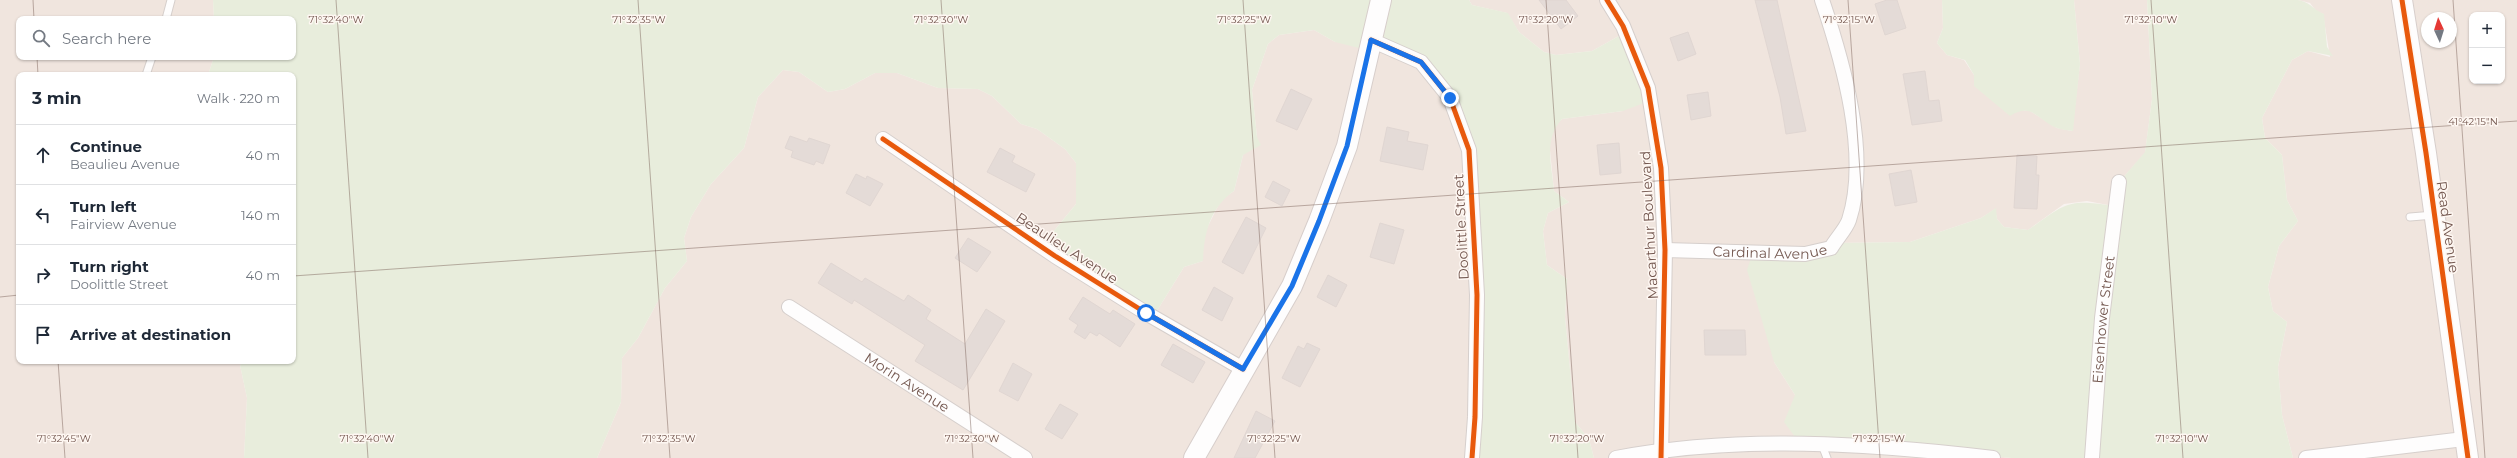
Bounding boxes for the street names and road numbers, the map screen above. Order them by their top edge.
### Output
street label: Macarthur Boulevard [1636,150,1662,300]
street label: Doolittle Street [1449,173,1473,280]
street label: Read Avenue [2433,180,2463,274]
street label: Beaulieu Avenue [1012,208,1122,288]
street label: Cardinal Avenue [1712,240,1829,263]
street label: Eisenhower Street [2088,254,2119,384]
street label: Morin Avenue [861,349,953,416]

